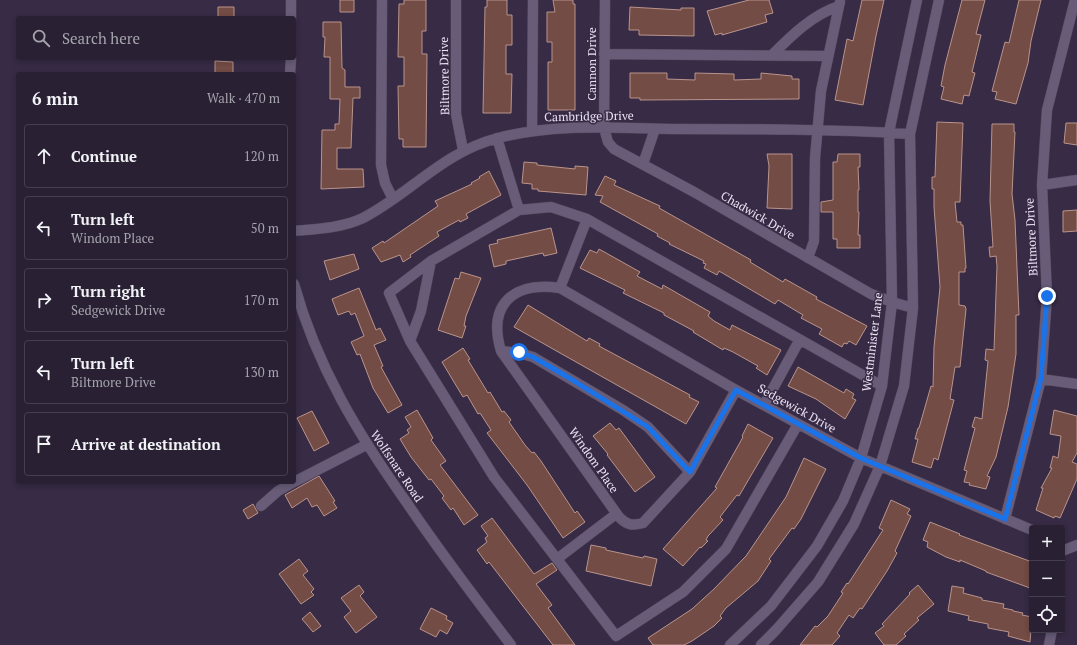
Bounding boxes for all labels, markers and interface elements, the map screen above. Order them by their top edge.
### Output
search box [16,16,296,60]
icon: search [30,27,52,49]
street label: Cannon Drive [584,27,599,101]
text: Search here [62,28,140,48]
street label: Biltmore Drive [436,37,452,115]
text: 6 min [32,87,79,110]
text: Walk · 470 m [207,89,280,107]
street label: Cambridge Drive [544,108,634,124]
icon: ahead [33,145,55,167]
text: Continue [71,146,137,166]
text: 120 m [244,147,279,165]
street label: Chadwick Drive [718,188,798,242]
street label: Biltmore Drive [1021,198,1041,276]
text: Turn left [71,209,135,229]
icon: left [33,217,55,239]
text: 50 m [251,219,279,237]
text: Windom Place [71,229,154,247]
text: Turn right [71,281,146,301]
route end [1038,287,1056,305]
icon: right [33,289,55,311]
text: 170 m [244,291,279,309]
street label: Westminister Lane [858,292,886,392]
text: Sedgewick Drive [71,301,165,319]
route start [510,343,528,361]
text: Turn left [71,353,135,373]
icon: left [33,361,55,383]
text: 130 m [244,363,279,381]
text: Biltmore Drive [71,373,156,391]
street label: Sedgewick Drive [755,380,839,436]
street label: Windom Place [566,424,622,496]
street label: Wolfsnare Road [367,427,427,505]
icon: arrive [33,433,55,455]
text: Arrive at destination [71,434,221,454]
map controls [1029,525,1065,633]
button: + [1029,525,1065,561]
button: − [1029,561,1065,597]
button: locate [1029,597,1065,633]

